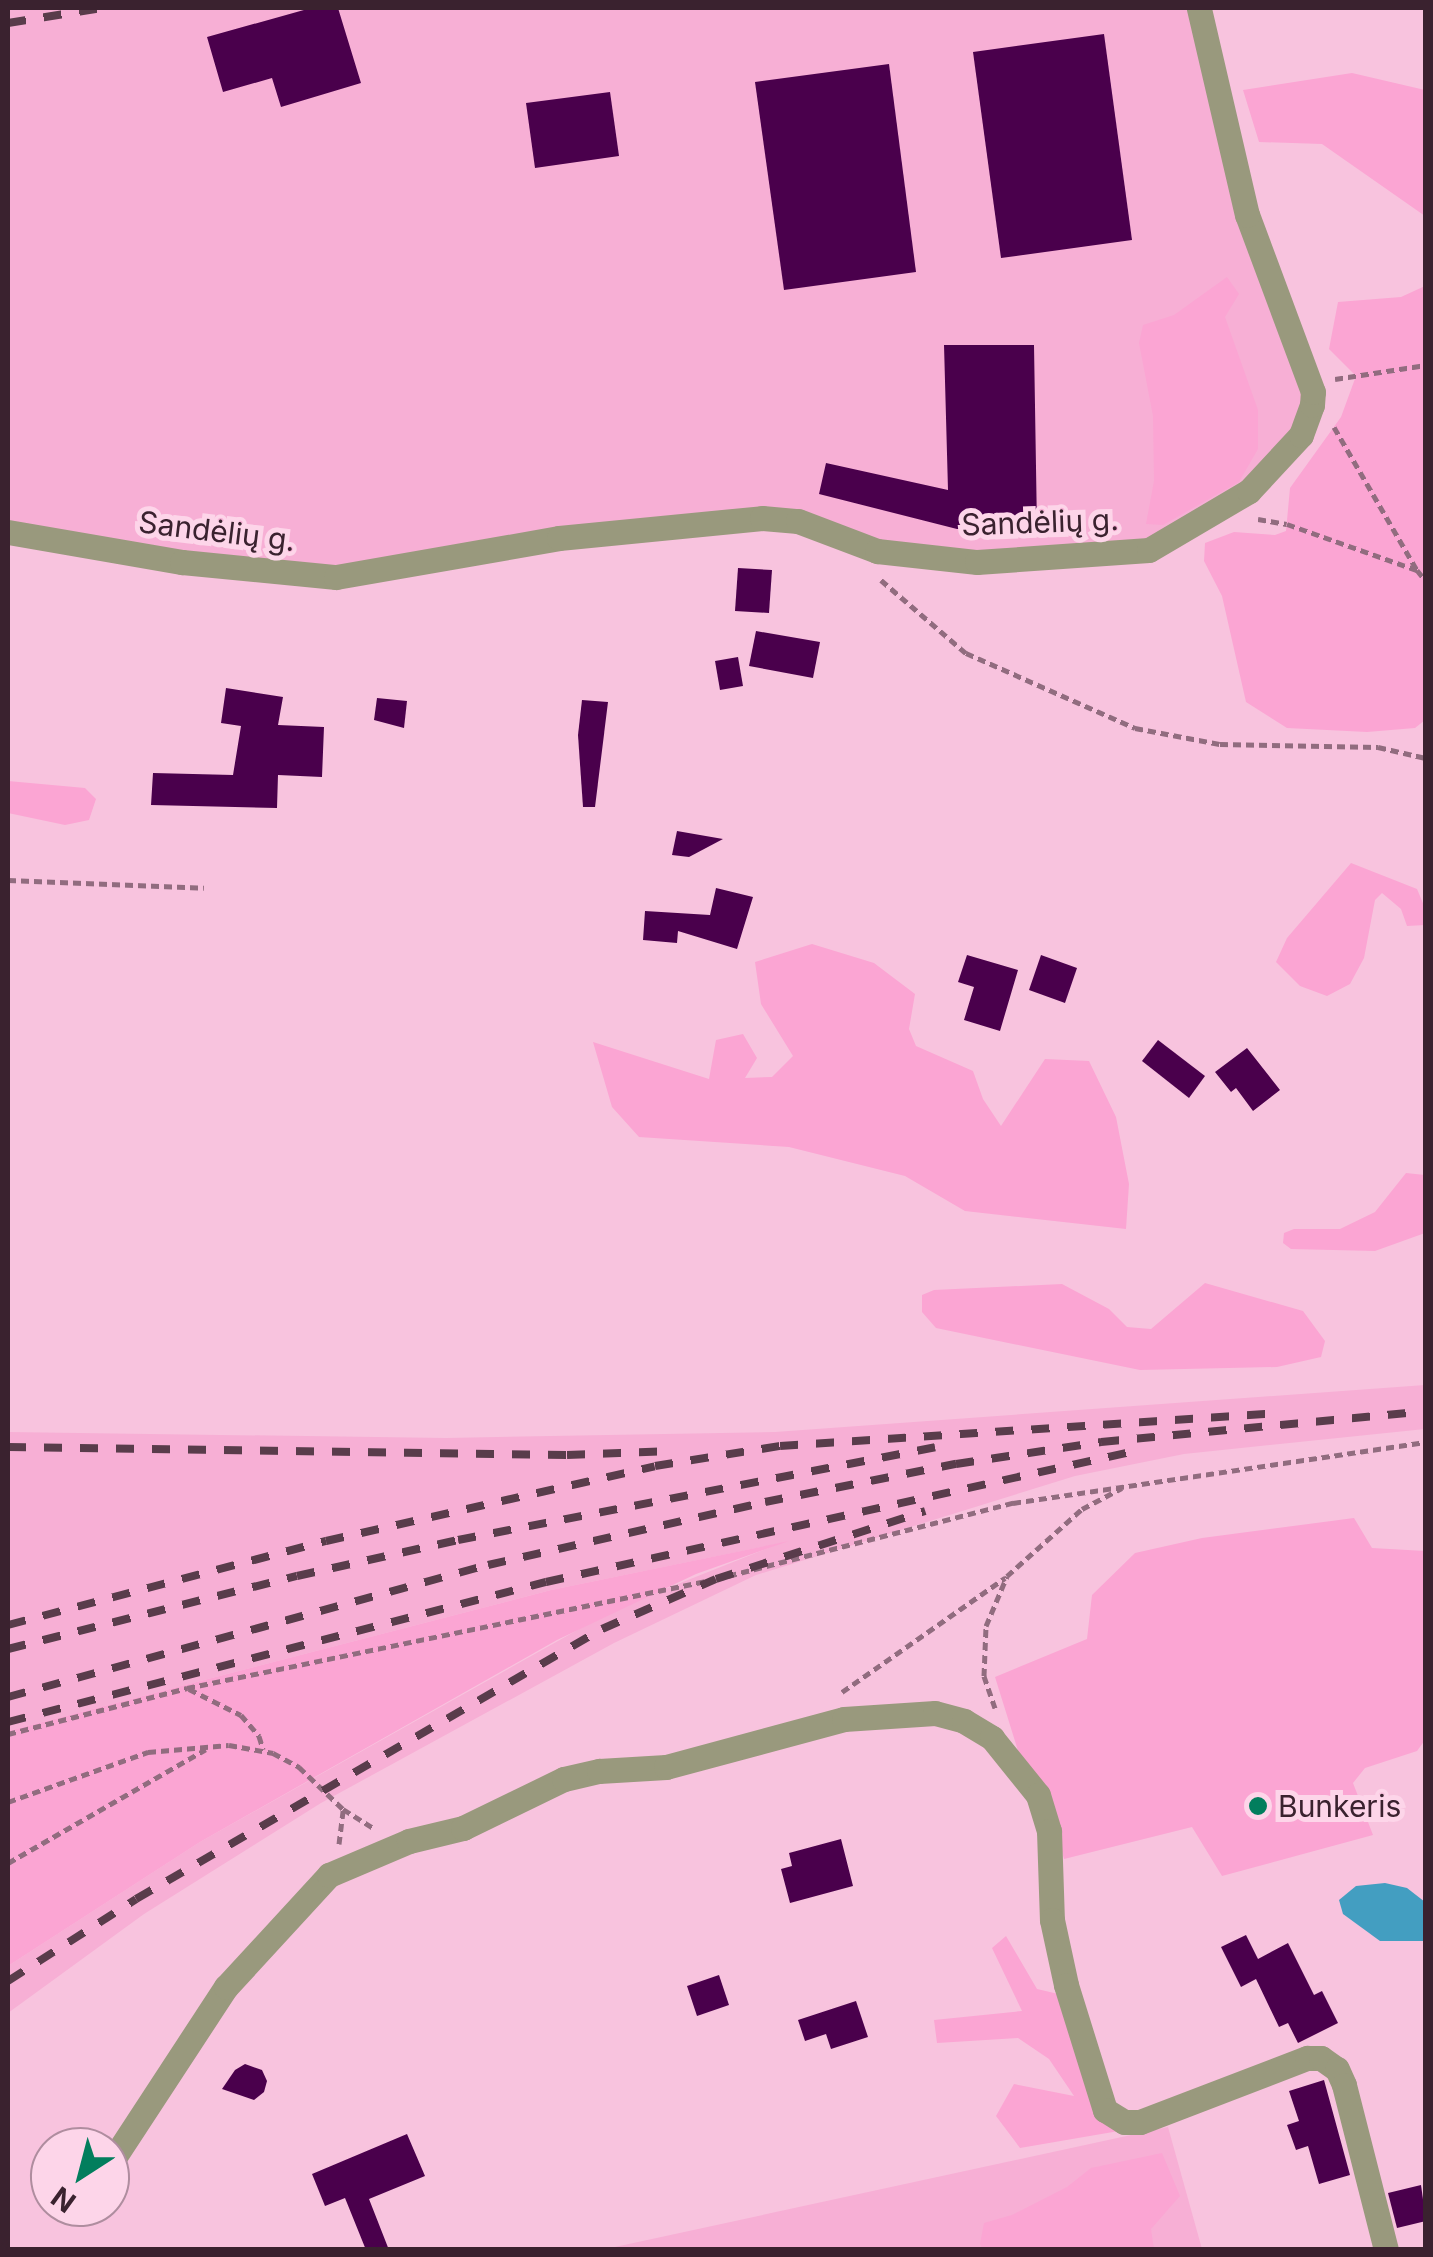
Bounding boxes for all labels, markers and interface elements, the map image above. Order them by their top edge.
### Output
street label: Sandėlių g. [961,501,1119,543]
street label: Sandėlių g. [137,504,297,558]
place label: Bunkeris [1278,1788,1401,1824]
marker: Bunkeris [1247,1795,1269,1817]
north arrow [30,2127,130,2227]
text: N [45,2180,82,2220]

